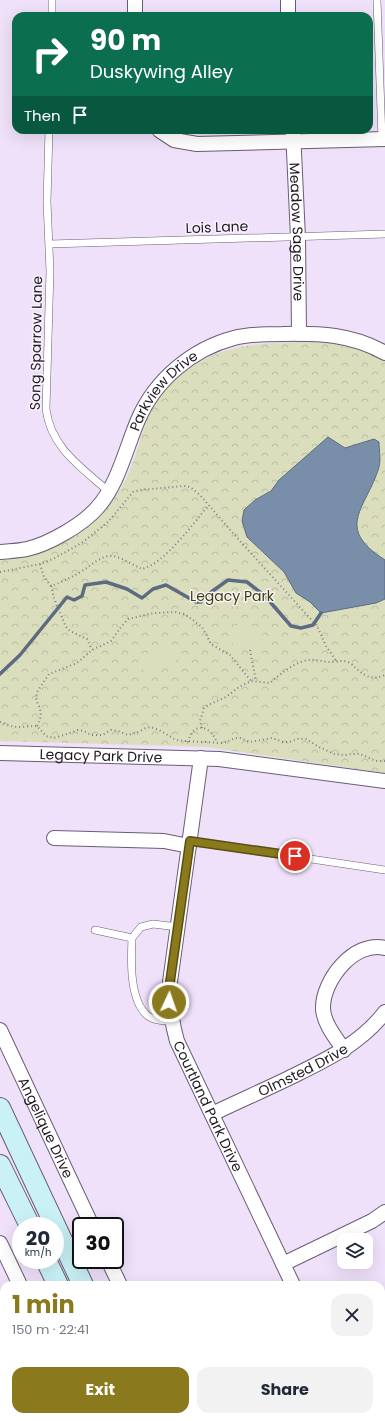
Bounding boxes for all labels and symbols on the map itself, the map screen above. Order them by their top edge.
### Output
street label: Meadow Sage Drive [285,162,309,302]
street label: Lois Lane [185,216,249,238]
street label: Song Sparrow Lane [25,275,47,410]
street label: Parkview Drive [125,345,202,434]
park label: Legacy Park [190,586,275,606]
street label: Legacy Park Drive [39,744,163,767]
pin [278,839,312,873]
position arrow [148,981,190,1023]
street label: Courtland Park Drive [168,1037,248,1175]
street label: Olmsted Drive [255,1039,352,1101]
street label: Angelique Drive [14,1074,78,1182]
speed limit sign: 30 [72,1217,124,1269]

